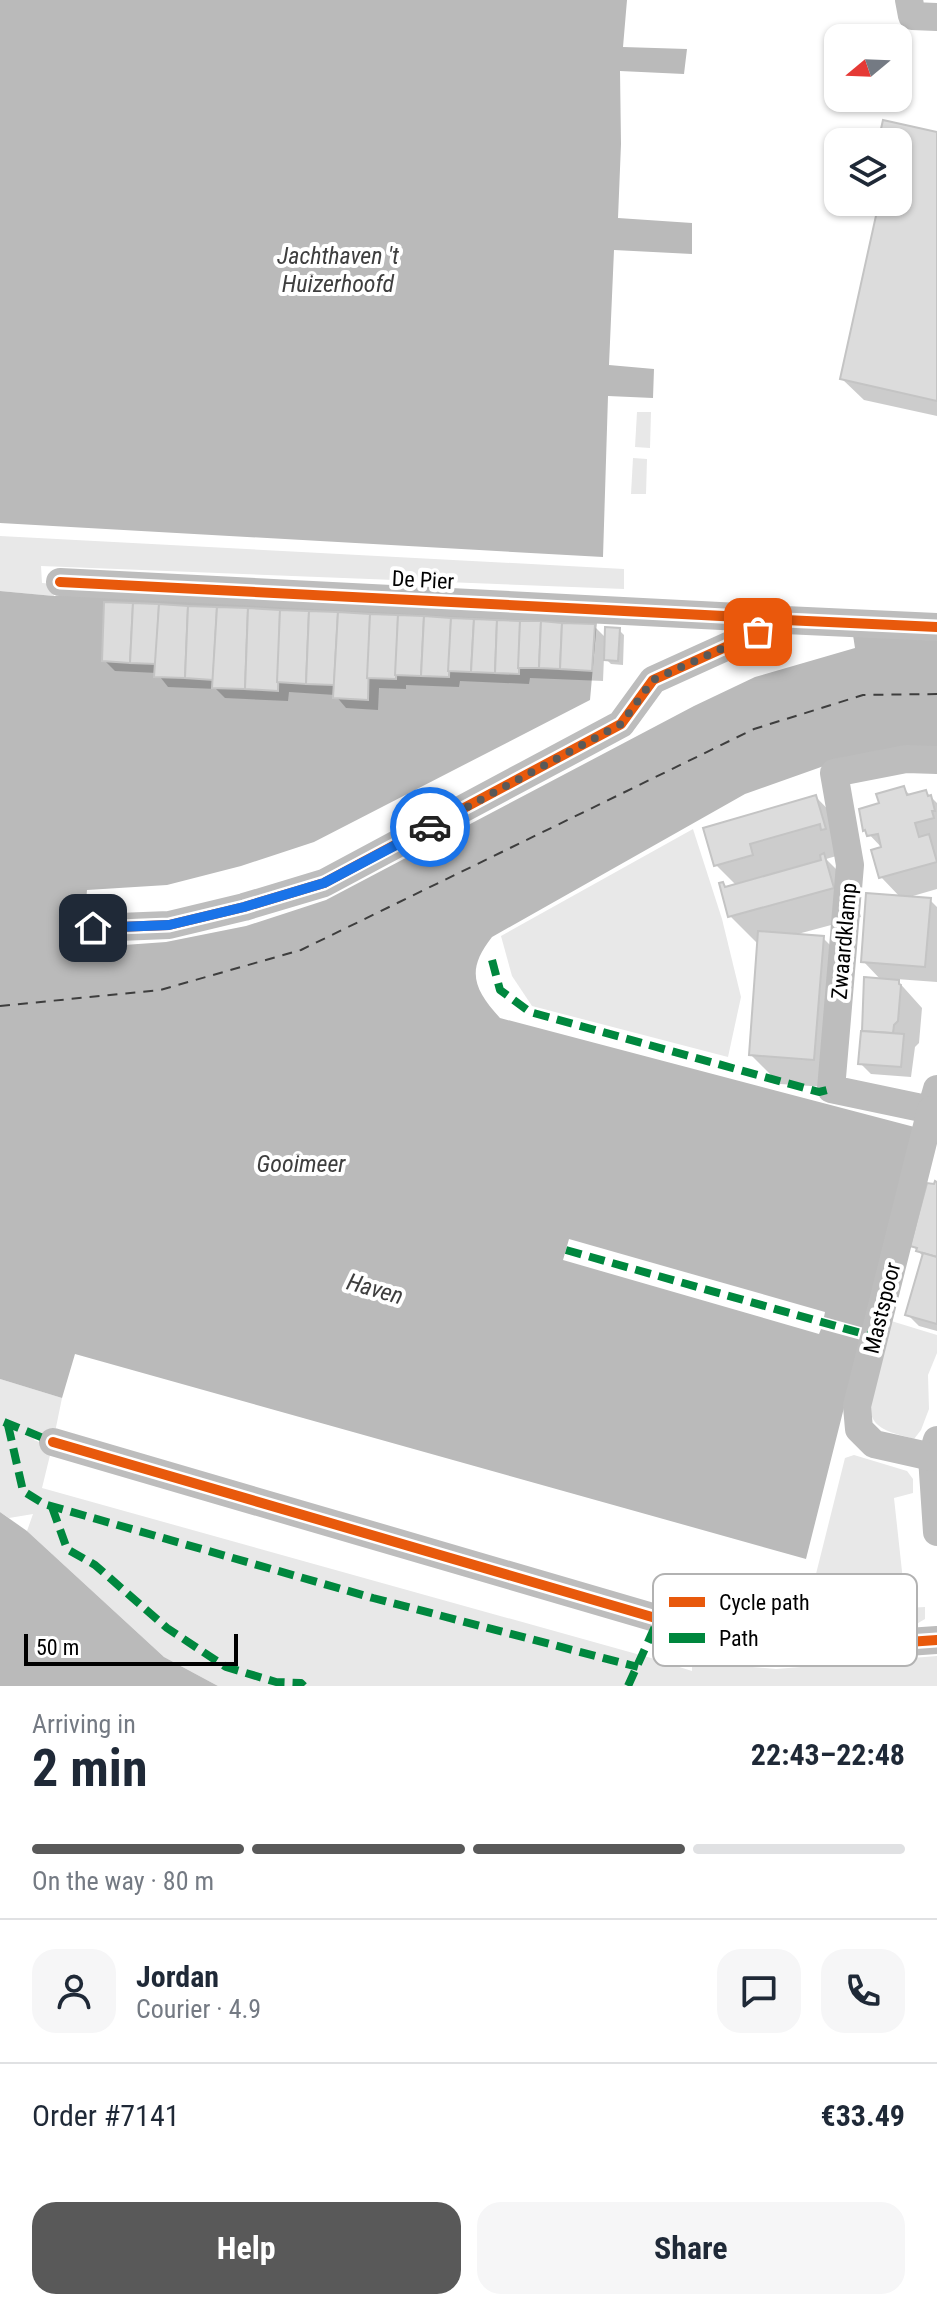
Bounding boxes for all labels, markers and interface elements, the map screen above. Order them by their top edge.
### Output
north arrow [824,24,912,112]
map controls [824,24,912,216]
button: layers [824,128,912,216]
water label: Jachthaven 't Huizerhoofd [277,242,399,298]
street label: De Pier [391,566,455,594]
pin [724,598,792,666]
icon: bag [736,610,780,654]
courier [390,787,470,867]
icon: car [408,805,452,849]
street label: Zwaardklamp [826,882,862,1000]
pin [59,894,127,962]
icon: home [71,906,115,950]
water label: Gooimeer [257,1150,346,1178]
street label: Mastspoor [859,1259,905,1356]
water label: Haven [344,1268,406,1310]
legend [653,1574,917,1666]
text: Cycle path [719,1590,810,1615]
text: Path [719,1626,759,1651]
scale bar [24,1630,238,1666]
text: 50 m [36,1635,79,1660]
text: Arriving in [32,1709,136,1739]
text: 22:43–22:48 [751,1737,905,1772]
text: 2 min [32,1738,148,1799]
text: On the way · 80 m [32,1866,214,1896]
button: person [32,1949,116,2033]
button: chat [717,1949,801,2033]
button: phone [821,1949,905,2033]
text: Jordan [136,1959,219,1994]
text: Courier · 4.9 [136,1994,261,2024]
text: Order #7141 [32,2098,180,2133]
text: €33.49 [820,2098,905,2133]
button: Help [32,2202,461,2294]
button: Share [477,2202,905,2294]

